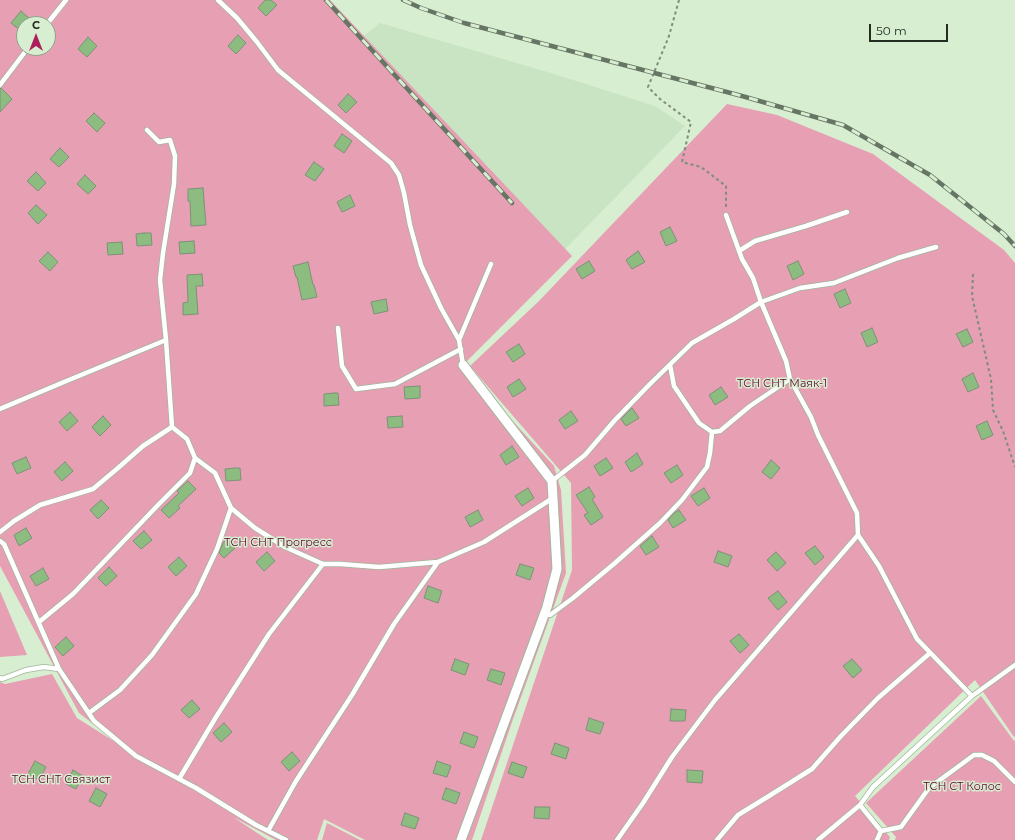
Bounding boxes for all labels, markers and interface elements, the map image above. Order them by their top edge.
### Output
north arrow [16,16,56,56]
scale bar [871,16,950,42]
text: С [32,18,40,32]
text: 50 m [876,23,907,38]
park label: ТСН СНТ Маяк-1 [737,377,827,391]
park label: ТСН СНТ Прогресс [224,536,332,550]
park label: ТСН СНТ Связист [12,773,110,787]
park label: ТСН СТ Колос [923,780,1001,794]

